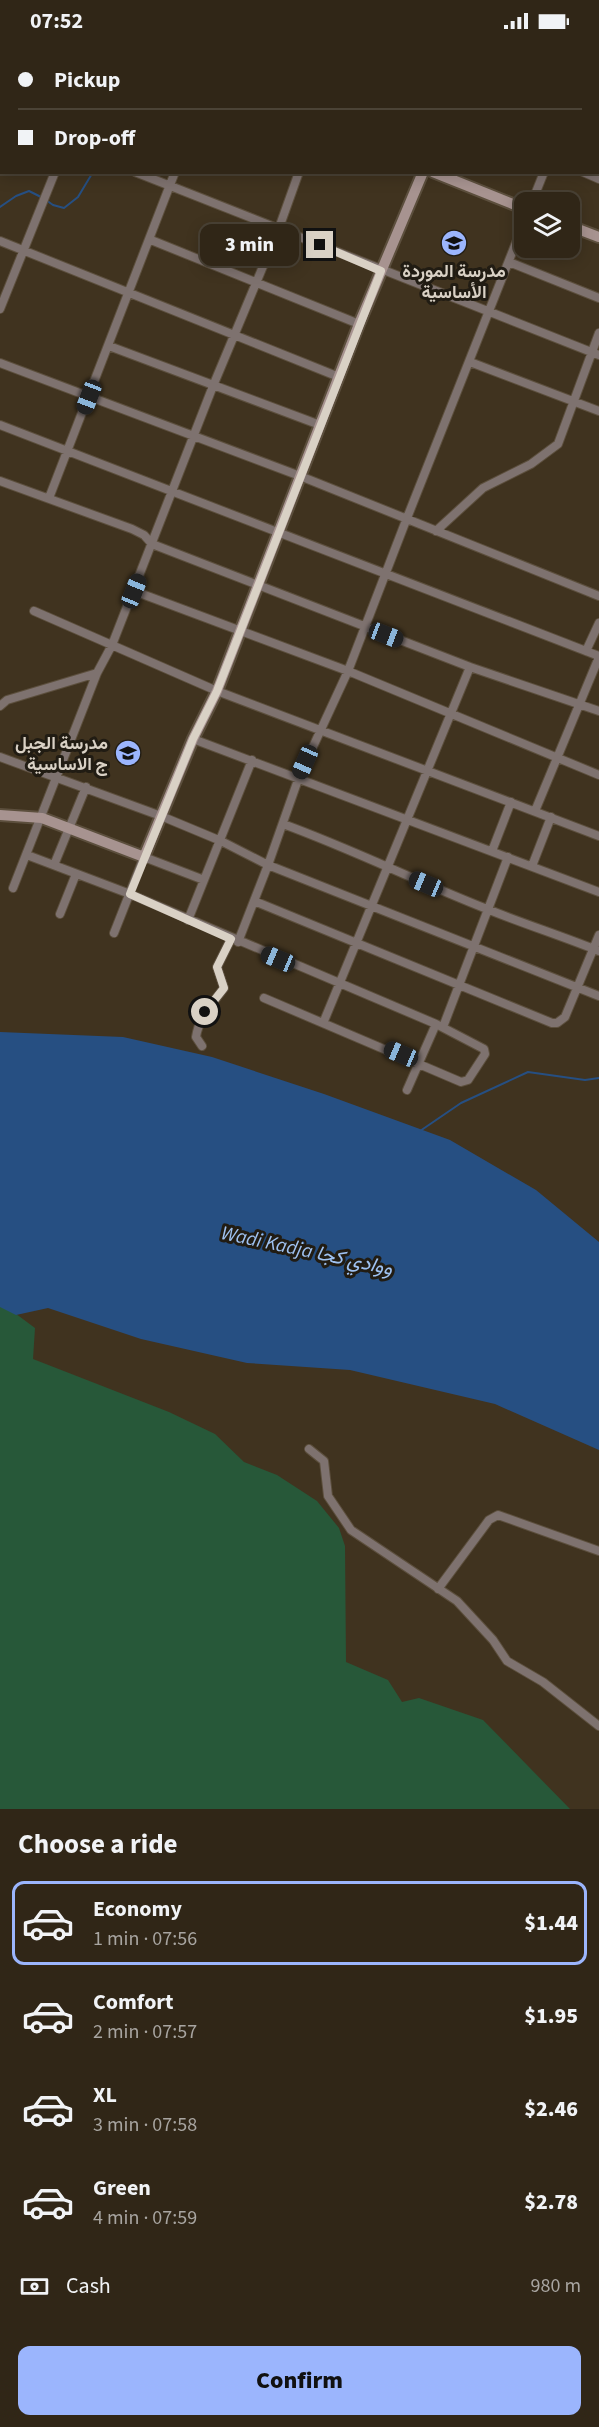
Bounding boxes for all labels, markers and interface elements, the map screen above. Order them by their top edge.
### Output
text: 07:52 [30,5,83,37]
text: Pickup [54,64,120,96]
text: Drop-off [54,122,135,154]
map controls [514,192,580,258]
button: layers [514,192,580,258]
callout: 3 min [200,224,299,266]
school or university icon: مدرسة الموردة الأساسية [439,228,469,258]
text: 3 min [225,231,274,259]
route end [306,231,333,258]
place label: مدرسة الموردة الأساسية [402,259,506,305]
car [74,377,104,417]
car [119,571,149,611]
car [366,620,406,650]
place label: مدرسة الجبل ج الاساسية [15,731,108,777]
school or university icon: مدرسة الجبل ج الاساسية [113,738,143,768]
car [289,742,321,782]
car [406,869,446,899]
car [258,944,298,974]
route start [191,998,218,1025]
car [381,1039,421,1069]
water label: Wadi Kadja ووادي كجا [218,1219,396,1284]
text: Choose a ride [18,1825,178,1864]
text: Economy [93,1893,182,1925]
icon: car [21,1896,75,1950]
text: $1.44 [524,1907,578,1939]
text: 1 min · 07:56 [93,1925,197,1953]
text: Comfort [93,1986,174,2018]
icon: car [21,1989,75,2043]
text: $1.95 [524,2000,578,2032]
text: 2 min · 07:57 [93,2018,197,2046]
text: XL [93,2079,117,2111]
icon: car [21,2082,75,2136]
text: $2.46 [524,2093,578,2125]
text: 3 min · 07:58 [93,2111,197,2139]
text: Green [93,2172,151,2204]
icon: car [21,2175,75,2229]
text: $2.78 [524,2186,578,2218]
text: 4 min · 07:59 [93,2204,197,2232]
icon: cash [18,2270,51,2303]
text: Cash [66,2270,111,2302]
text: 980 m [531,2272,581,2300]
button: Confirm [18,2346,581,2415]

